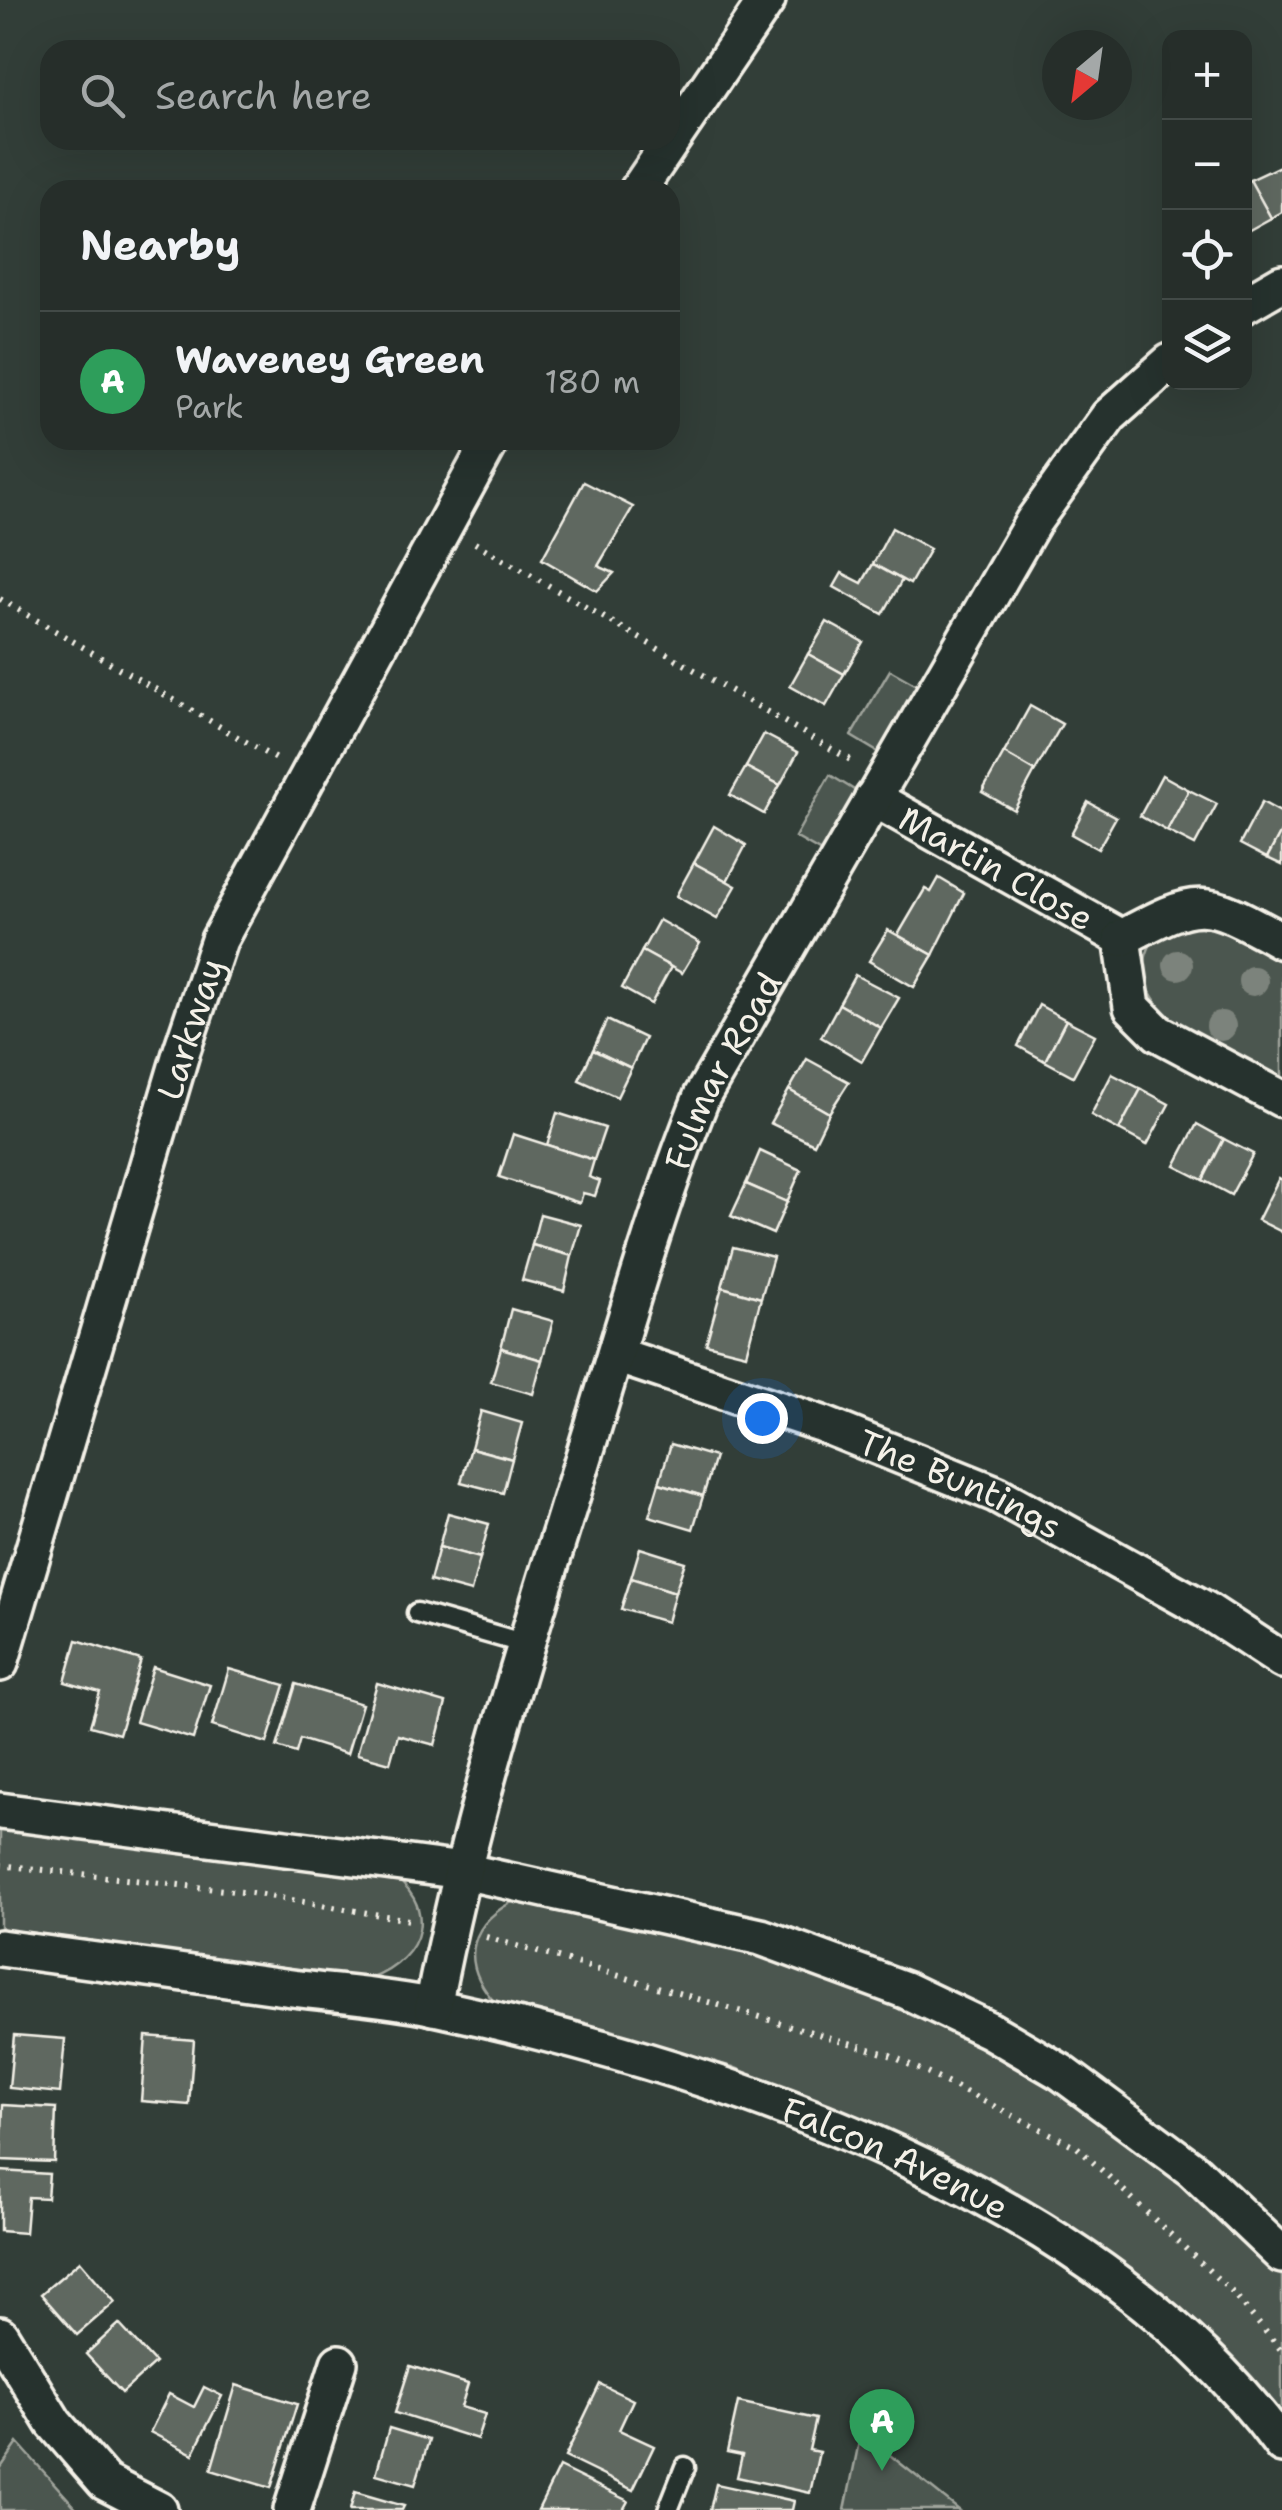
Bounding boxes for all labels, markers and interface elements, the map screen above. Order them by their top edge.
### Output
north arrow [1042,30,1132,120]
map controls [1162,30,1252,390]
button: + [1162,30,1252,120]
search box [40,40,680,150]
icon: search [75,68,130,123]
text: Search here [155,70,372,121]
button: − [1162,120,1252,210]
button: locate [1162,210,1252,300]
text: Nearby [80,217,240,273]
button: layers [1162,300,1252,390]
text: Waveney Green [175,334,484,385]
text: A [100,360,125,403]
text: 180 m [544,360,640,403]
text: Park [175,385,244,428]
street label: Martin Close [891,794,1103,941]
street label: Larkway [145,952,235,1105]
street label: Fulmar Road [653,963,792,1176]
your location [737,1393,788,1444]
street label: The Buntings [852,1418,1071,1550]
street label: Falcon Avenue [776,2085,1018,2230]
pin: A [850,2388,914,2471]

